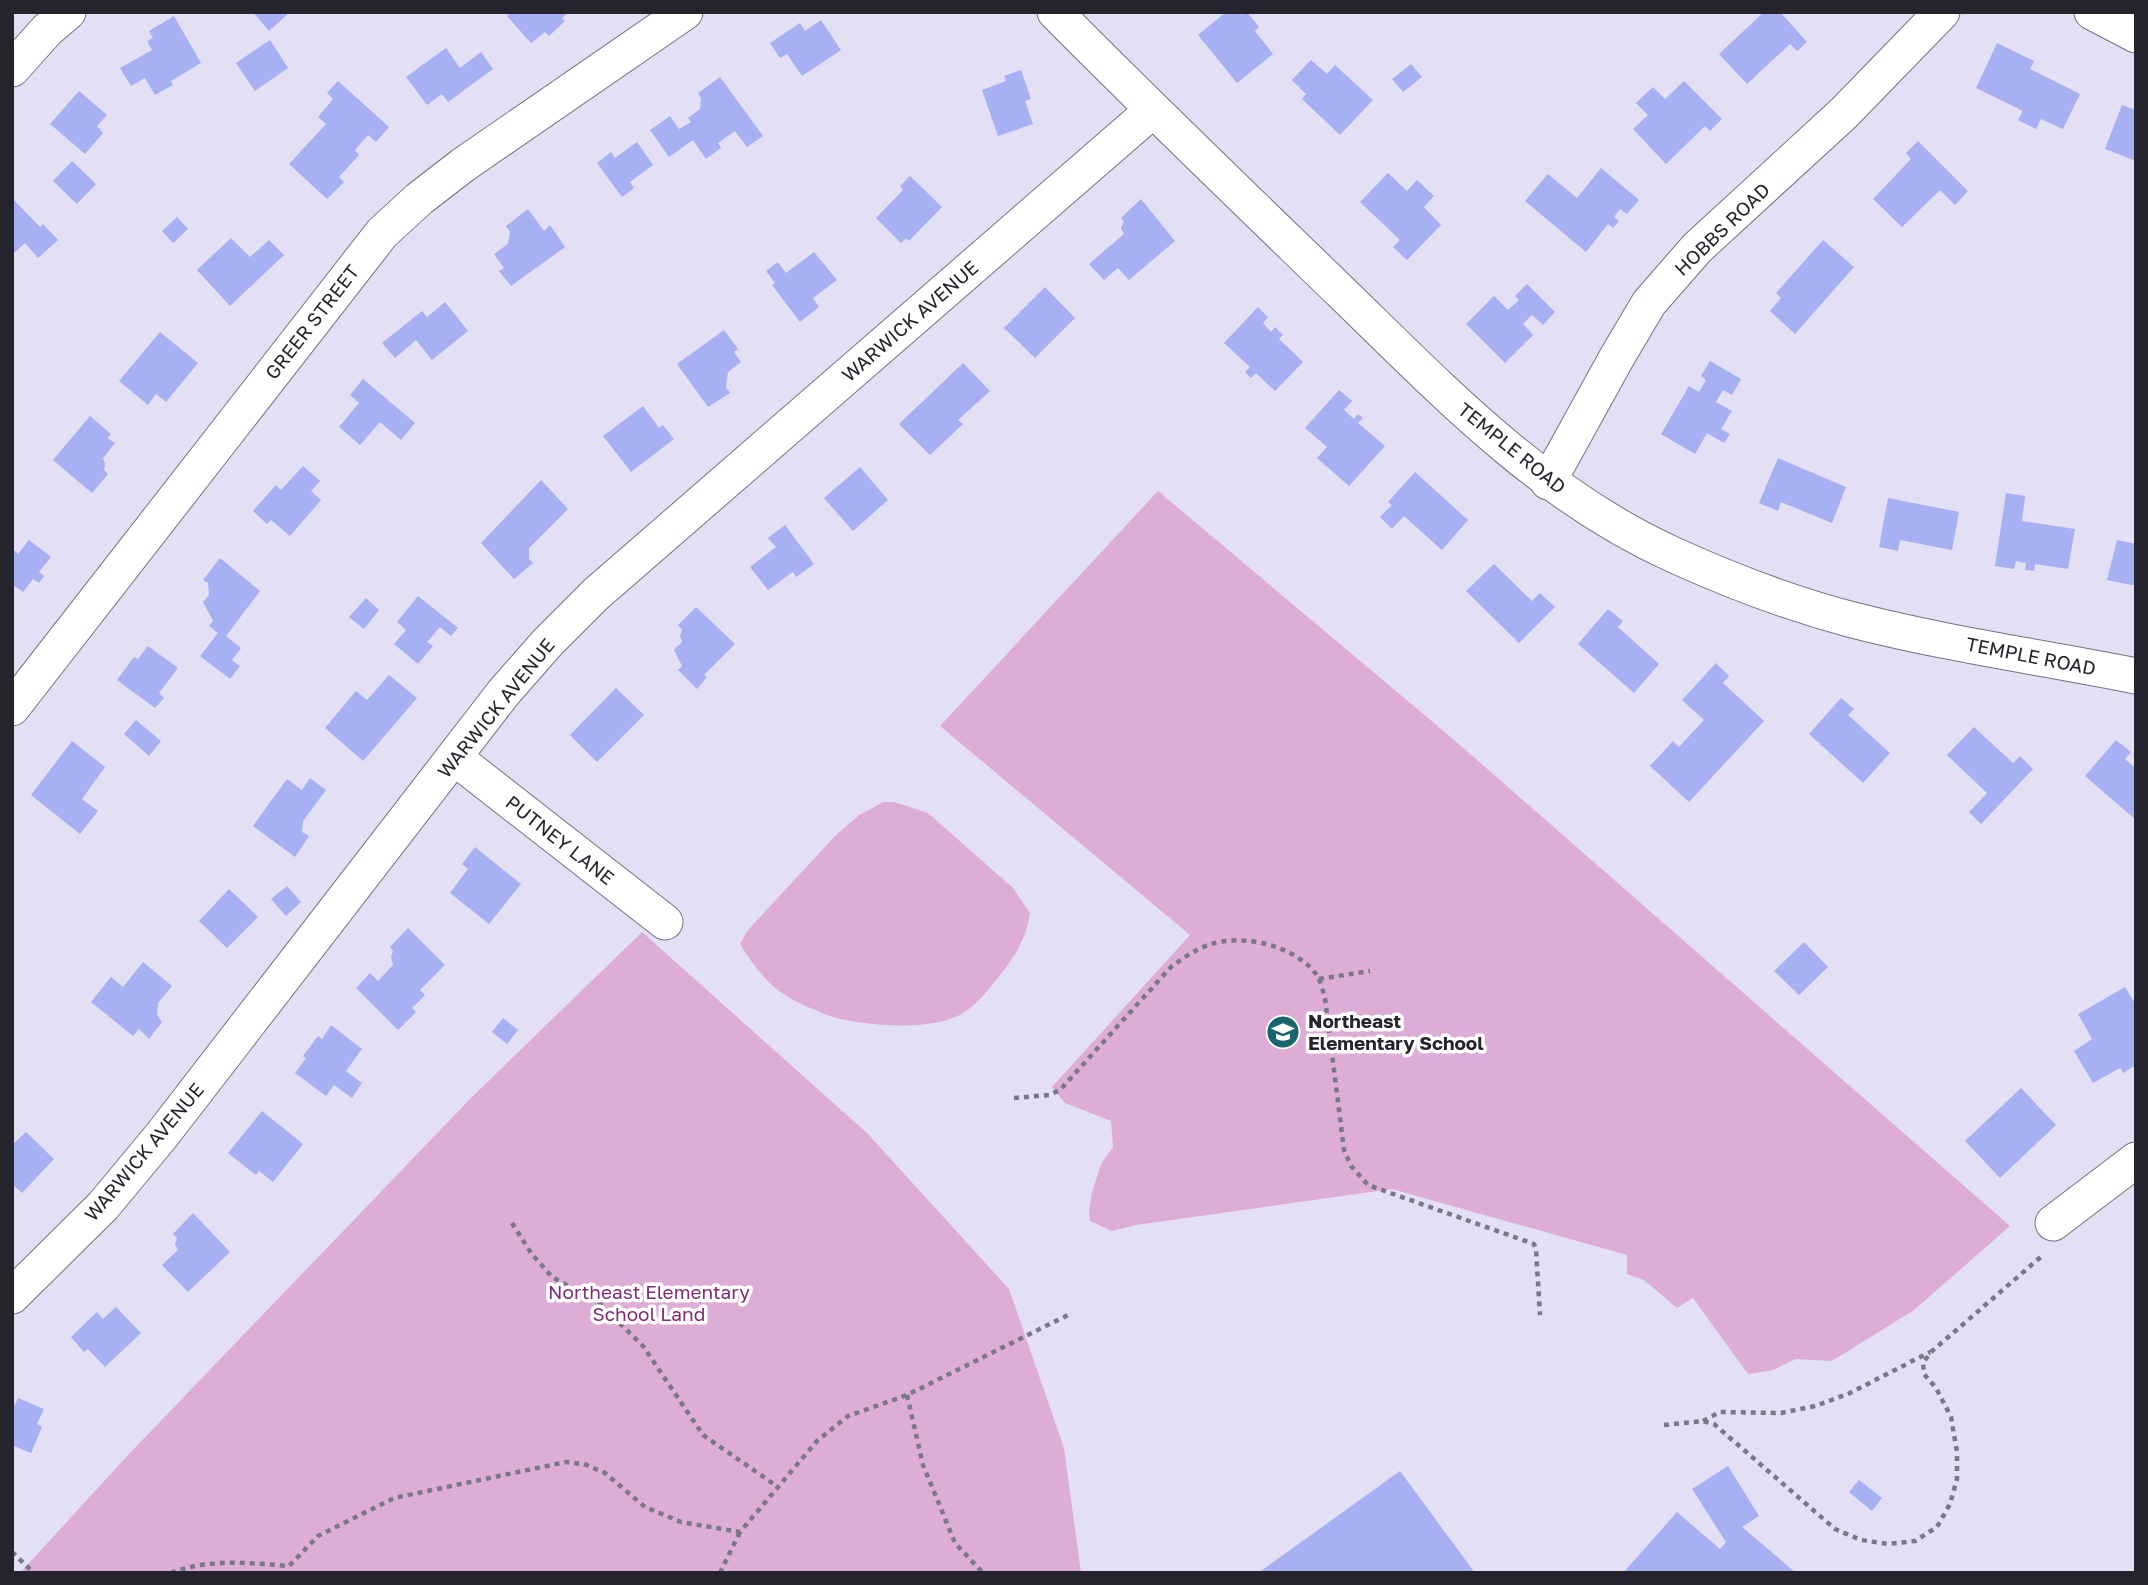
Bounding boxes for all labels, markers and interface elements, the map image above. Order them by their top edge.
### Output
street label: HOBBS ROAD [1669,177,1774,280]
street label: WARWICK AVENUE [837,255,982,386]
street label: GREER STREET [260,260,364,384]
street label: TEMPLE ROAD [1454,397,1571,498]
street label: TEMPLE ROAD [1964,632,2098,679]
street label: WARWICK AVENUE [432,633,559,782]
street label: PUTNEY LANE [501,790,619,889]
place label: Northeast Elementary School [1308,1009,1484,1054]
school or university icon: Northeast Elementary School [1264,1013,1302,1051]
street label: WARWICK AVENUE [79,1078,208,1225]
park label: Northeast Elementary School Land [548,1280,750,1325]

